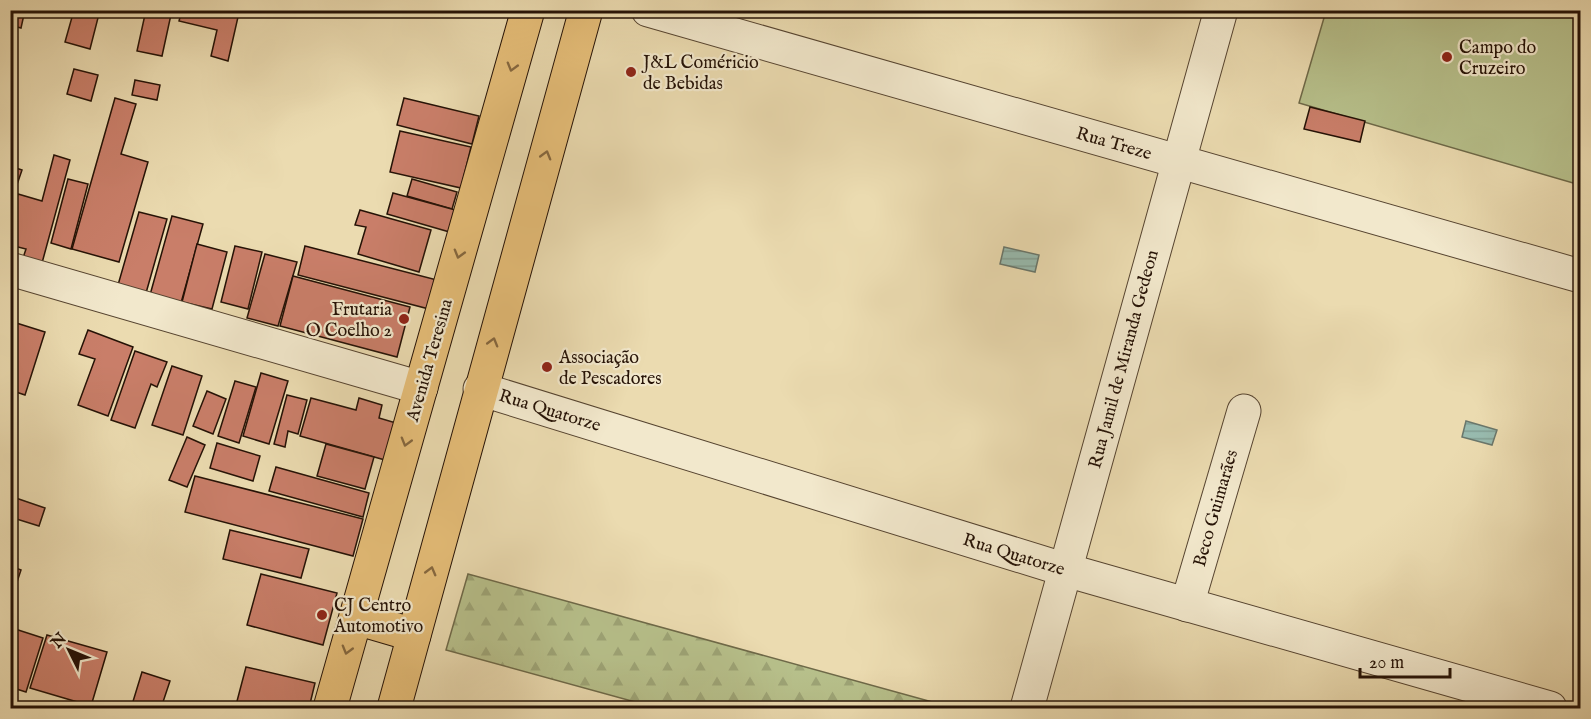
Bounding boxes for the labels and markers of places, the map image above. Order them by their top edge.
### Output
place label: Campo do Cruzeiro [1459,37,1537,81]
marker: Campo do Cruzeiro [1440,50,1454,64]
place label: J&L Coméricio de Bebidas [641,52,759,96]
marker: J&L Coméricio de Bebidas [624,65,638,79]
place label: Frutaria O Coelho 2 [306,299,392,343]
marker: Frutaria O Coelho 2 [397,312,411,326]
place label: Associação de Pescadores [558,347,662,391]
marker: Associação de Pescadores [540,360,554,374]
place label: CJ Centro Automotivo [333,595,424,639]
marker: CJ Centro Automotivo [315,608,329,622]

